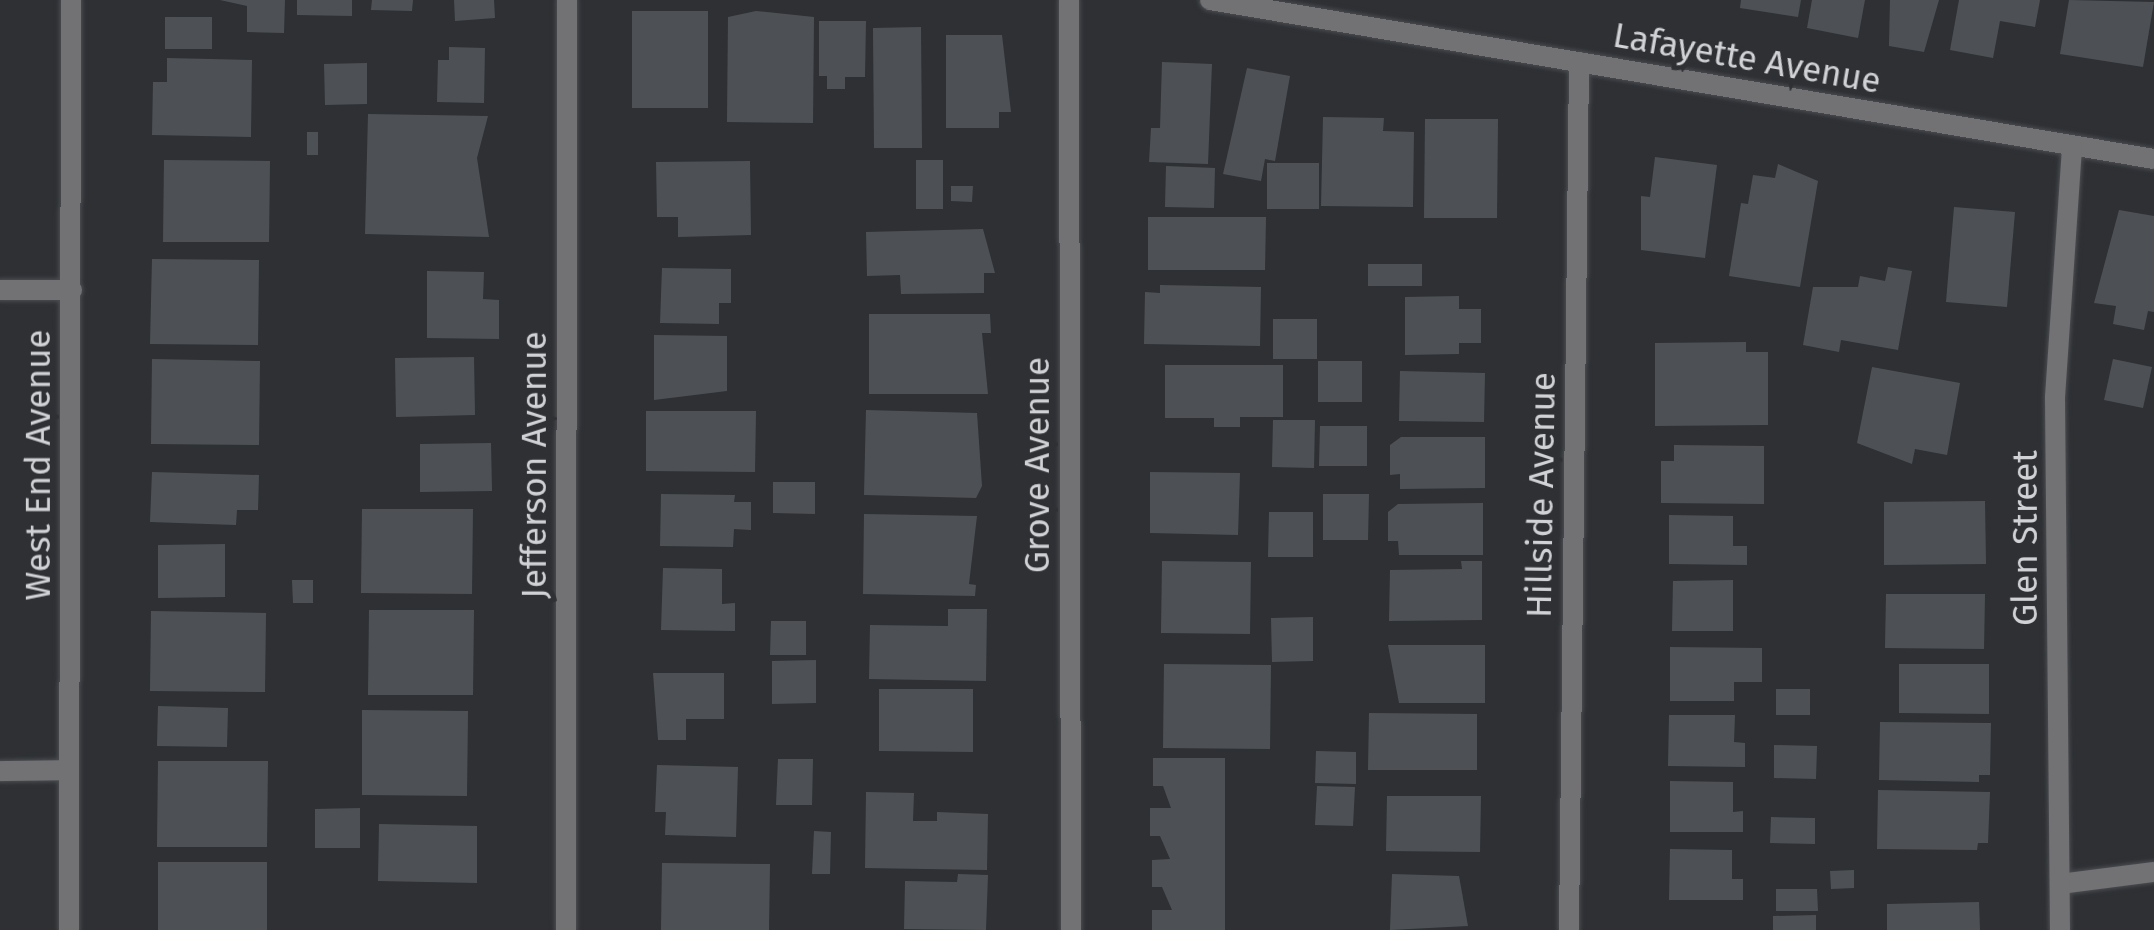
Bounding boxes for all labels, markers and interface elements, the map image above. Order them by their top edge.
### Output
street label: Lafayette Avenue [1610,14,1884,102]
street label: West End Avenue [17,329,59,601]
street label: Jefferson Avenue [513,331,555,599]
street label: Grove Avenue [1016,357,1058,573]
street label: Hillside Avenue [1518,372,1564,618]
street label: Glen Street [2004,450,2046,626]

